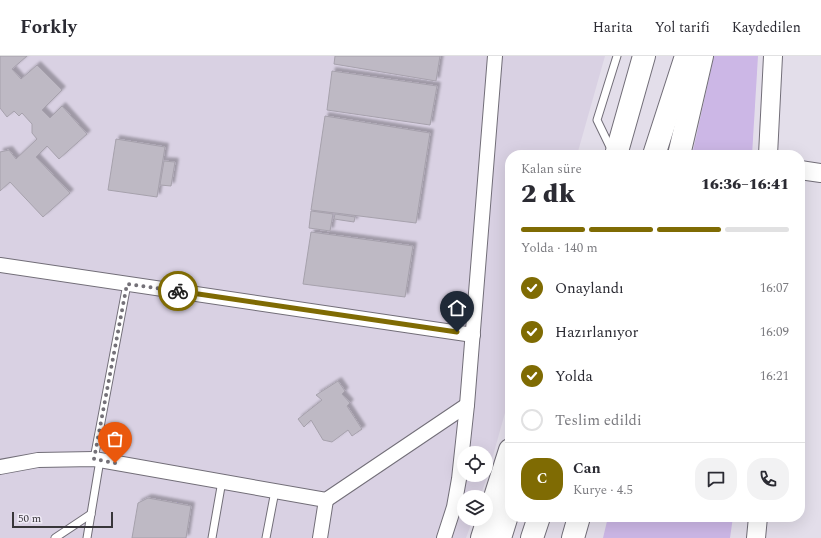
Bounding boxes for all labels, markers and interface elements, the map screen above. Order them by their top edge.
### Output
text: Forkly [20,13,77,42]
text: Harita [593,17,633,38]
text: Yol tarifi [655,17,710,38]
text: Kaydedilen [732,17,801,38]
text: Kalan süre [521,159,582,179]
text: 16:36–16:41 [701,173,789,196]
text: 2 dk [521,174,575,214]
text: Yolda · 140 m [521,238,598,258]
courier [158,271,198,311]
icon: check [521,277,543,299]
text: Onaylandı [555,277,624,300]
text: 16:07 [760,278,789,298]
icon: bike [167,280,189,302]
pin [440,291,474,332]
icon: home [446,297,468,319]
icon: check [521,321,543,343]
text: Hazırlanıyor [555,321,639,344]
text: 16:09 [760,322,789,342]
icon: check [521,365,543,387]
text: Yolda [555,365,593,388]
text: 16:21 [760,366,789,386]
text: Teslim edildi [555,409,642,432]
pin [98,422,132,463]
icon: bag [104,428,126,450]
map controls [457,446,493,526]
button: locate [457,446,493,482]
text: Can [573,457,601,480]
button: chat [695,458,737,500]
button: phone [747,458,789,500]
text: C [537,467,547,490]
text: Kurye · 4.5 [573,480,633,500]
button: layers [457,490,493,526]
scale bar [12,510,113,529]
text: 50 m [18,510,41,527]

